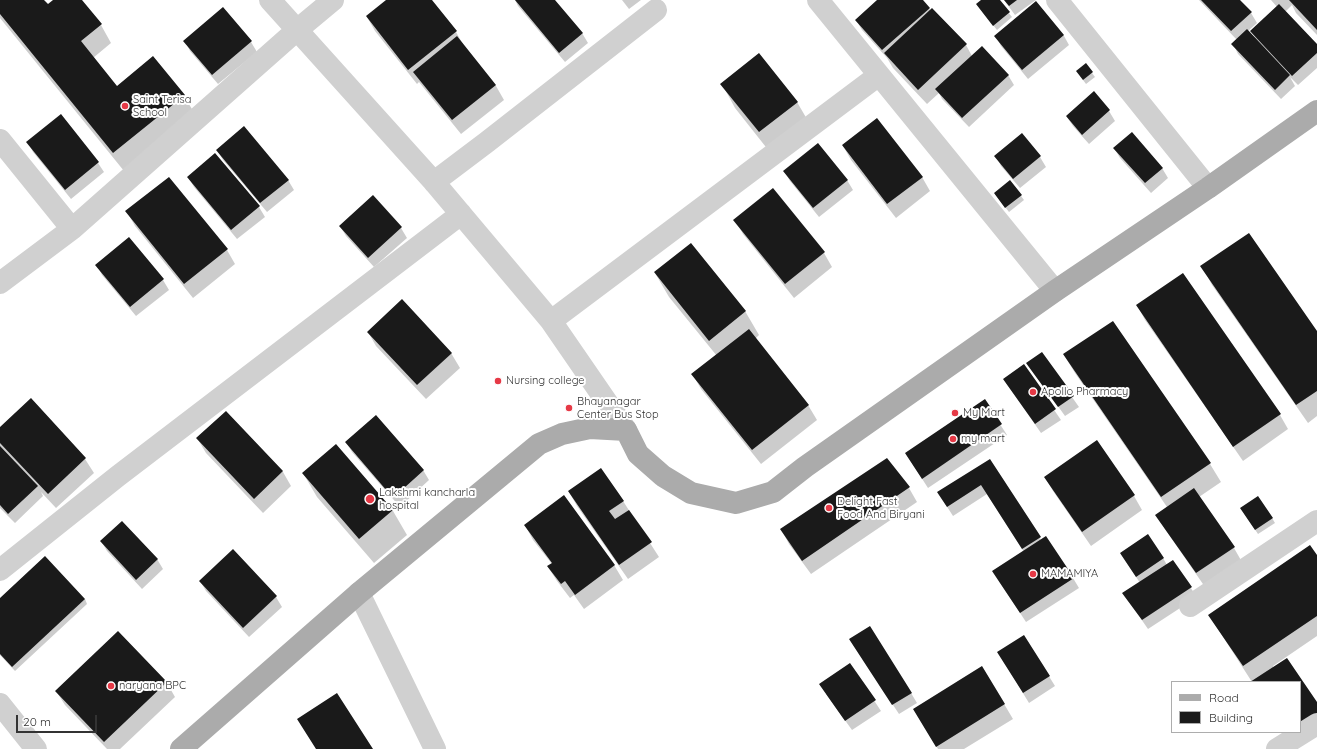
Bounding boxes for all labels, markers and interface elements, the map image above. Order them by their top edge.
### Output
place label: Saint Terisa School [133,93,191,119]
marker: Saint Terisa School [120,101,130,111]
place label: Nursing college [506,374,585,388]
marker: Nursing college [493,376,503,386]
place label: Apollo Pharmacy [1041,385,1128,399]
marker: Apollo Pharmacy [1028,387,1038,397]
place label: Bhayanagar Center Bus Stop [577,395,659,421]
marker: Bhayanagar Center Bus Stop [564,403,574,413]
place label: My Mart [963,406,1005,420]
marker: My Mart [950,408,960,418]
place label: my mart [961,432,1005,446]
marker: my mart [948,434,958,444]
place label: Lakshmi kancharla hospital [379,486,475,512]
marker: Lakshmi kancharla hospital [364,493,376,505]
place label: Delight Fast Food And Biryani [837,495,925,521]
marker: Delight Fast Food And Biryani [824,503,834,513]
place label: MAMAMIYA [1041,567,1098,581]
marker: MAMAMIYA [1028,569,1038,579]
place label: naryana BPC [119,679,186,693]
marker: naryana BPC [106,681,116,691]
legend [1171,681,1301,733]
text: Road [1209,690,1239,705]
scale bar [18,707,99,733]
text: Building [1209,710,1253,725]
text: 20 m [23,714,51,729]

